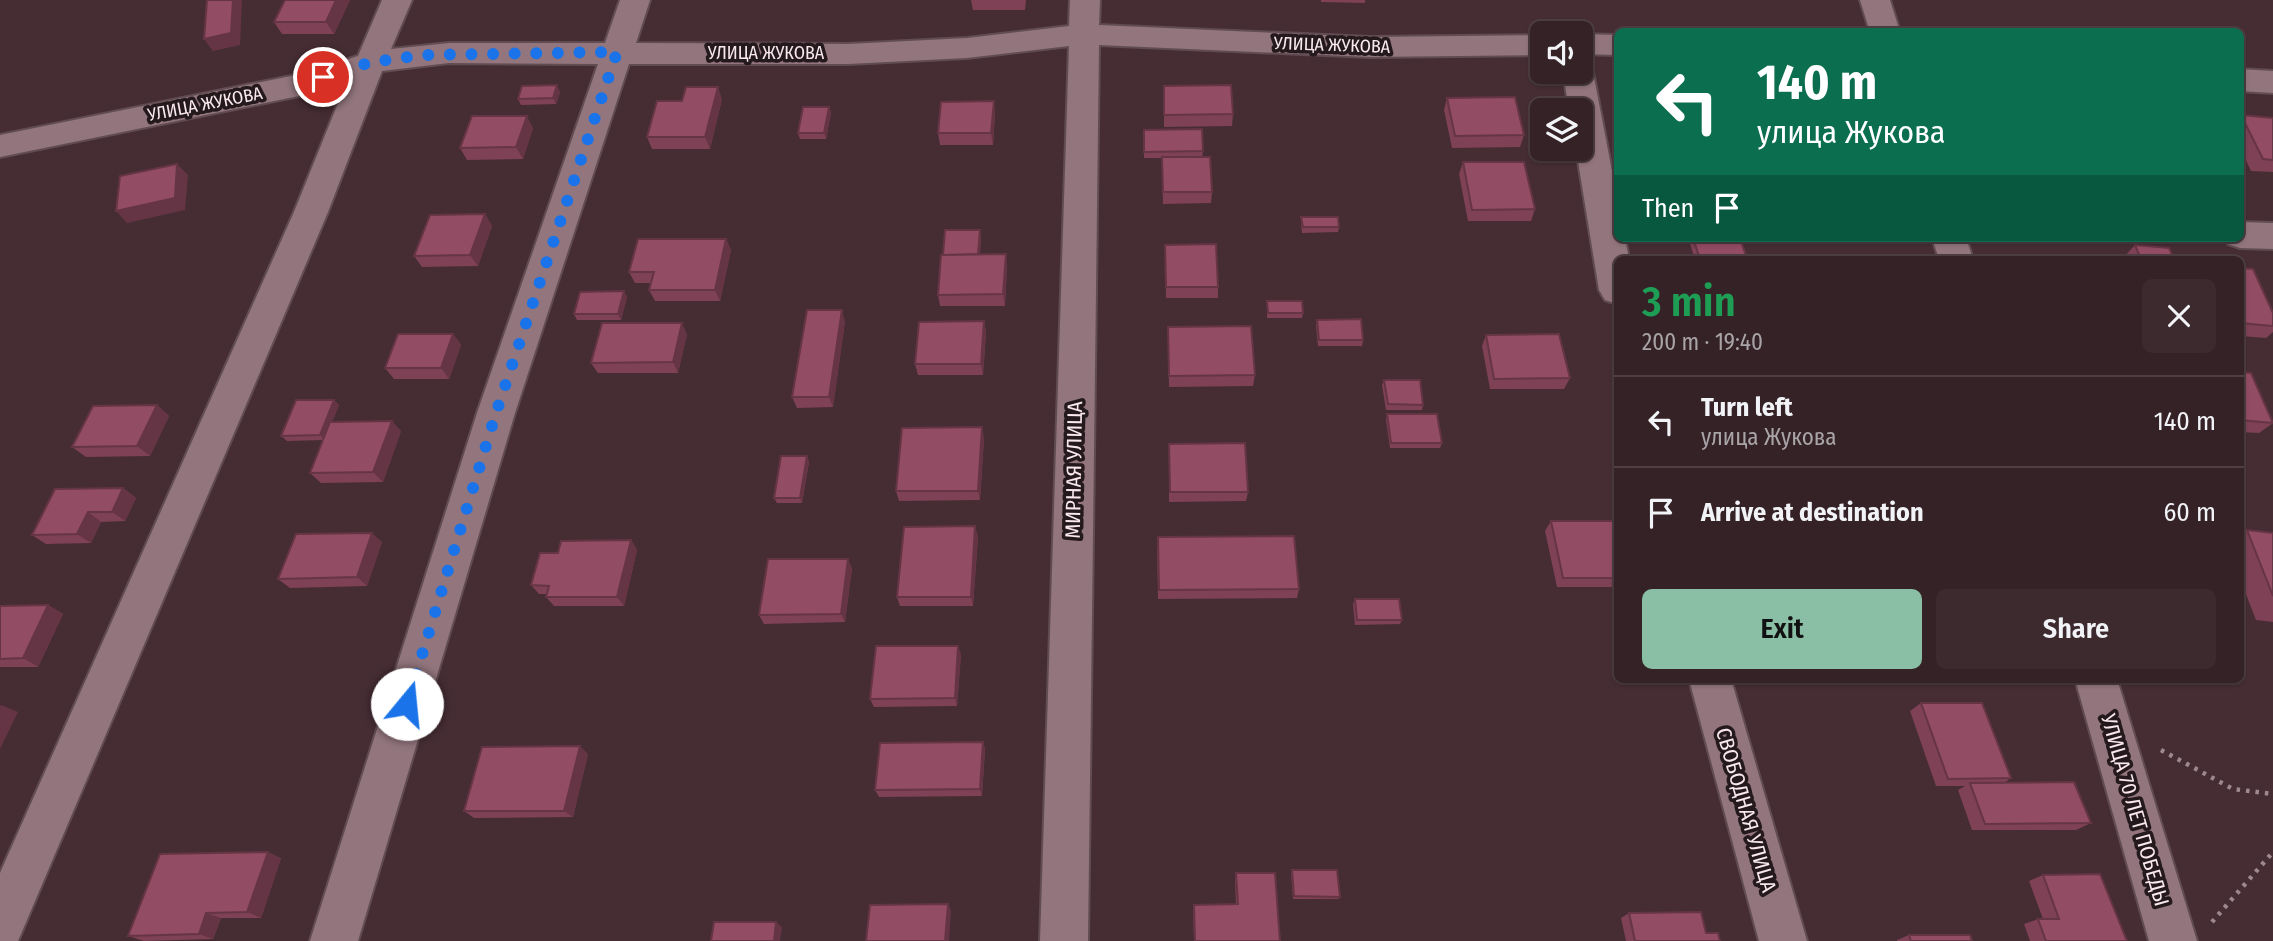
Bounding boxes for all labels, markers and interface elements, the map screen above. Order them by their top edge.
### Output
map controls [1530,21,1593,161]
button: sound [1530,21,1593,84]
street label: УЛИЦА ЖУКОВА [1272,32,1391,58]
street label: УЛИЦА ЖУКОВА [707,42,825,64]
pin [293,47,353,107]
text: 140 m [1757,53,1877,112]
icon: left [1642,56,1733,147]
icon: arrive [304,58,342,96]
street label: УЛИЦА ЖУКОВА [145,82,265,126]
button: layers [1530,98,1593,161]
text: улица Жукова [1757,113,1945,151]
icon: arrive [1708,189,1746,227]
text: Then [1642,193,1694,224]
text: 3 min [1642,277,1736,327]
button: close [2142,279,2216,353]
text: 200 m · 19:40 [1642,328,1763,356]
text: Turn left [1701,392,1793,423]
street label: МИРНАЯ УЛИЦА [1060,401,1088,539]
icon: left [1642,403,1680,441]
text: 140 m [2154,406,2216,437]
text: улица Жукова [1701,423,1836,451]
icon: arrive [1642,494,1680,532]
text: Arrive at destination [1701,497,1924,528]
text: 60 m [2163,497,2216,528]
button: Exit [1642,589,1922,669]
button: Share [1936,589,2216,669]
position arrow [370,667,444,741]
street label: УЛИЦА 70 ЛЕТ ПОБЕДЫ [2095,710,2175,909]
street label: СВОБОДНАЯ УЛИЦА [1710,725,1782,895]

